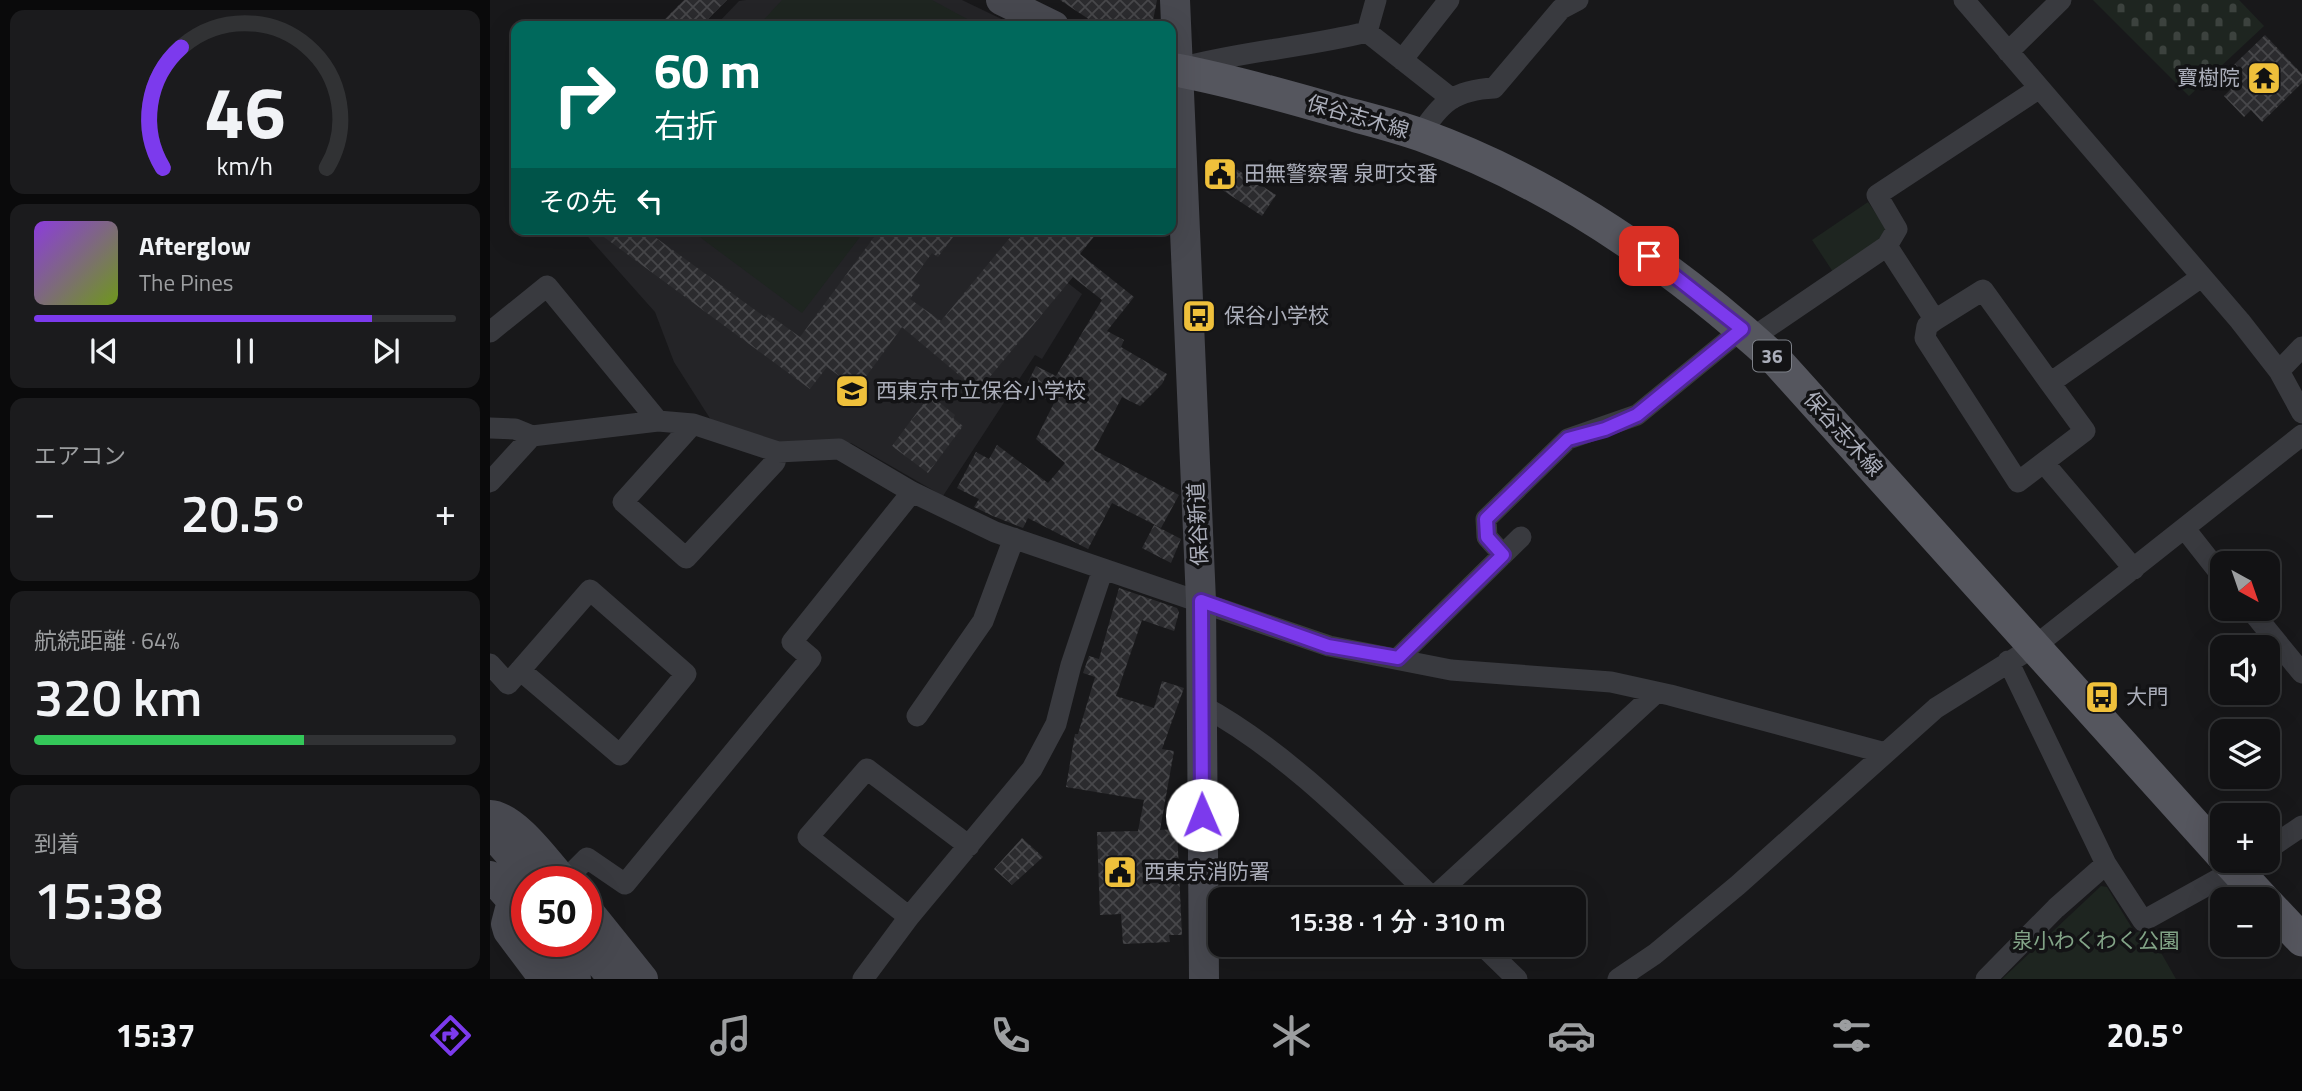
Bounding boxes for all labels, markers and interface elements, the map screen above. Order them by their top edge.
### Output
text: 60 m [654,32,761,107]
icon: right [539,49,630,140]
text: 46 [204,56,286,166]
temple icon: 寶樹院 [2245,59,2283,97]
place label: 寶樹院 [2177,61,2240,93]
street label: 保谷志木線 [1303,86,1413,146]
text: 右折 [654,101,718,149]
text: km/h [217,147,273,185]
public building icon: 田無警察署 泉町交番 [1201,155,1239,193]
place label: 田無警察署 泉町交番 [1244,157,1438,189]
text: その先 [539,182,617,221]
icon: left [631,182,669,220]
text: Afterglow [139,226,251,265]
pin [1619,226,1679,286]
icon: arrive [1630,237,1668,275]
text: The Pines [139,265,233,300]
bus stop icon: 保谷小学校 [1180,297,1218,335]
place label: 保谷小学校 [1224,299,1329,331]
icon: previous [85,332,123,370]
icon: pause [226,332,264,370]
icon: next [367,332,405,370]
road number: 36 [1753,340,1791,372]
school or university icon: 西東京市立保谷小学校 [833,372,871,410]
place label: 西東京市立保谷小学校 [876,374,1086,406]
street label: 保谷志木線 [1797,384,1891,483]
text: エアコン [34,438,126,473]
text: 20.5° [181,473,309,552]
street label: 保谷新道 [1179,481,1215,567]
text: − [34,483,55,541]
text: + [435,483,456,541]
north arrow [2210,551,2280,621]
map controls [2210,551,2280,957]
text: 航続距離 · 64% [34,623,180,658]
button: sound [2210,635,2280,705]
text: 320 km [34,657,202,736]
bus stop icon: 大門 [2083,678,2121,716]
place label: 大門 [2126,680,2168,712]
button: layers [2210,719,2280,789]
position arrow [1165,778,1239,852]
button: + [2210,803,2280,873]
text: 到着 [34,826,80,861]
public building icon: 西東京消防署 [1101,853,1139,891]
place label: 西東京消防署 [1144,855,1270,887]
text: 15:38 [34,860,163,939]
speed limit sign: 50 [511,866,602,957]
button: − [2210,887,2280,957]
text: 15:38 · 1 分 · 310 m [1288,902,1506,941]
park label: 泉小わくわく公園 [2012,924,2180,956]
text: 15:37 [116,1011,195,1059]
icon: directions [426,1011,475,1060]
icon: music [706,1011,755,1060]
icon: phone [986,1011,1035,1060]
icon: climate [1267,1011,1316,1060]
icon: car [1547,1011,1596,1060]
icon: filters [1827,1011,1876,1060]
text: 20.5° [2107,1011,2186,1059]

